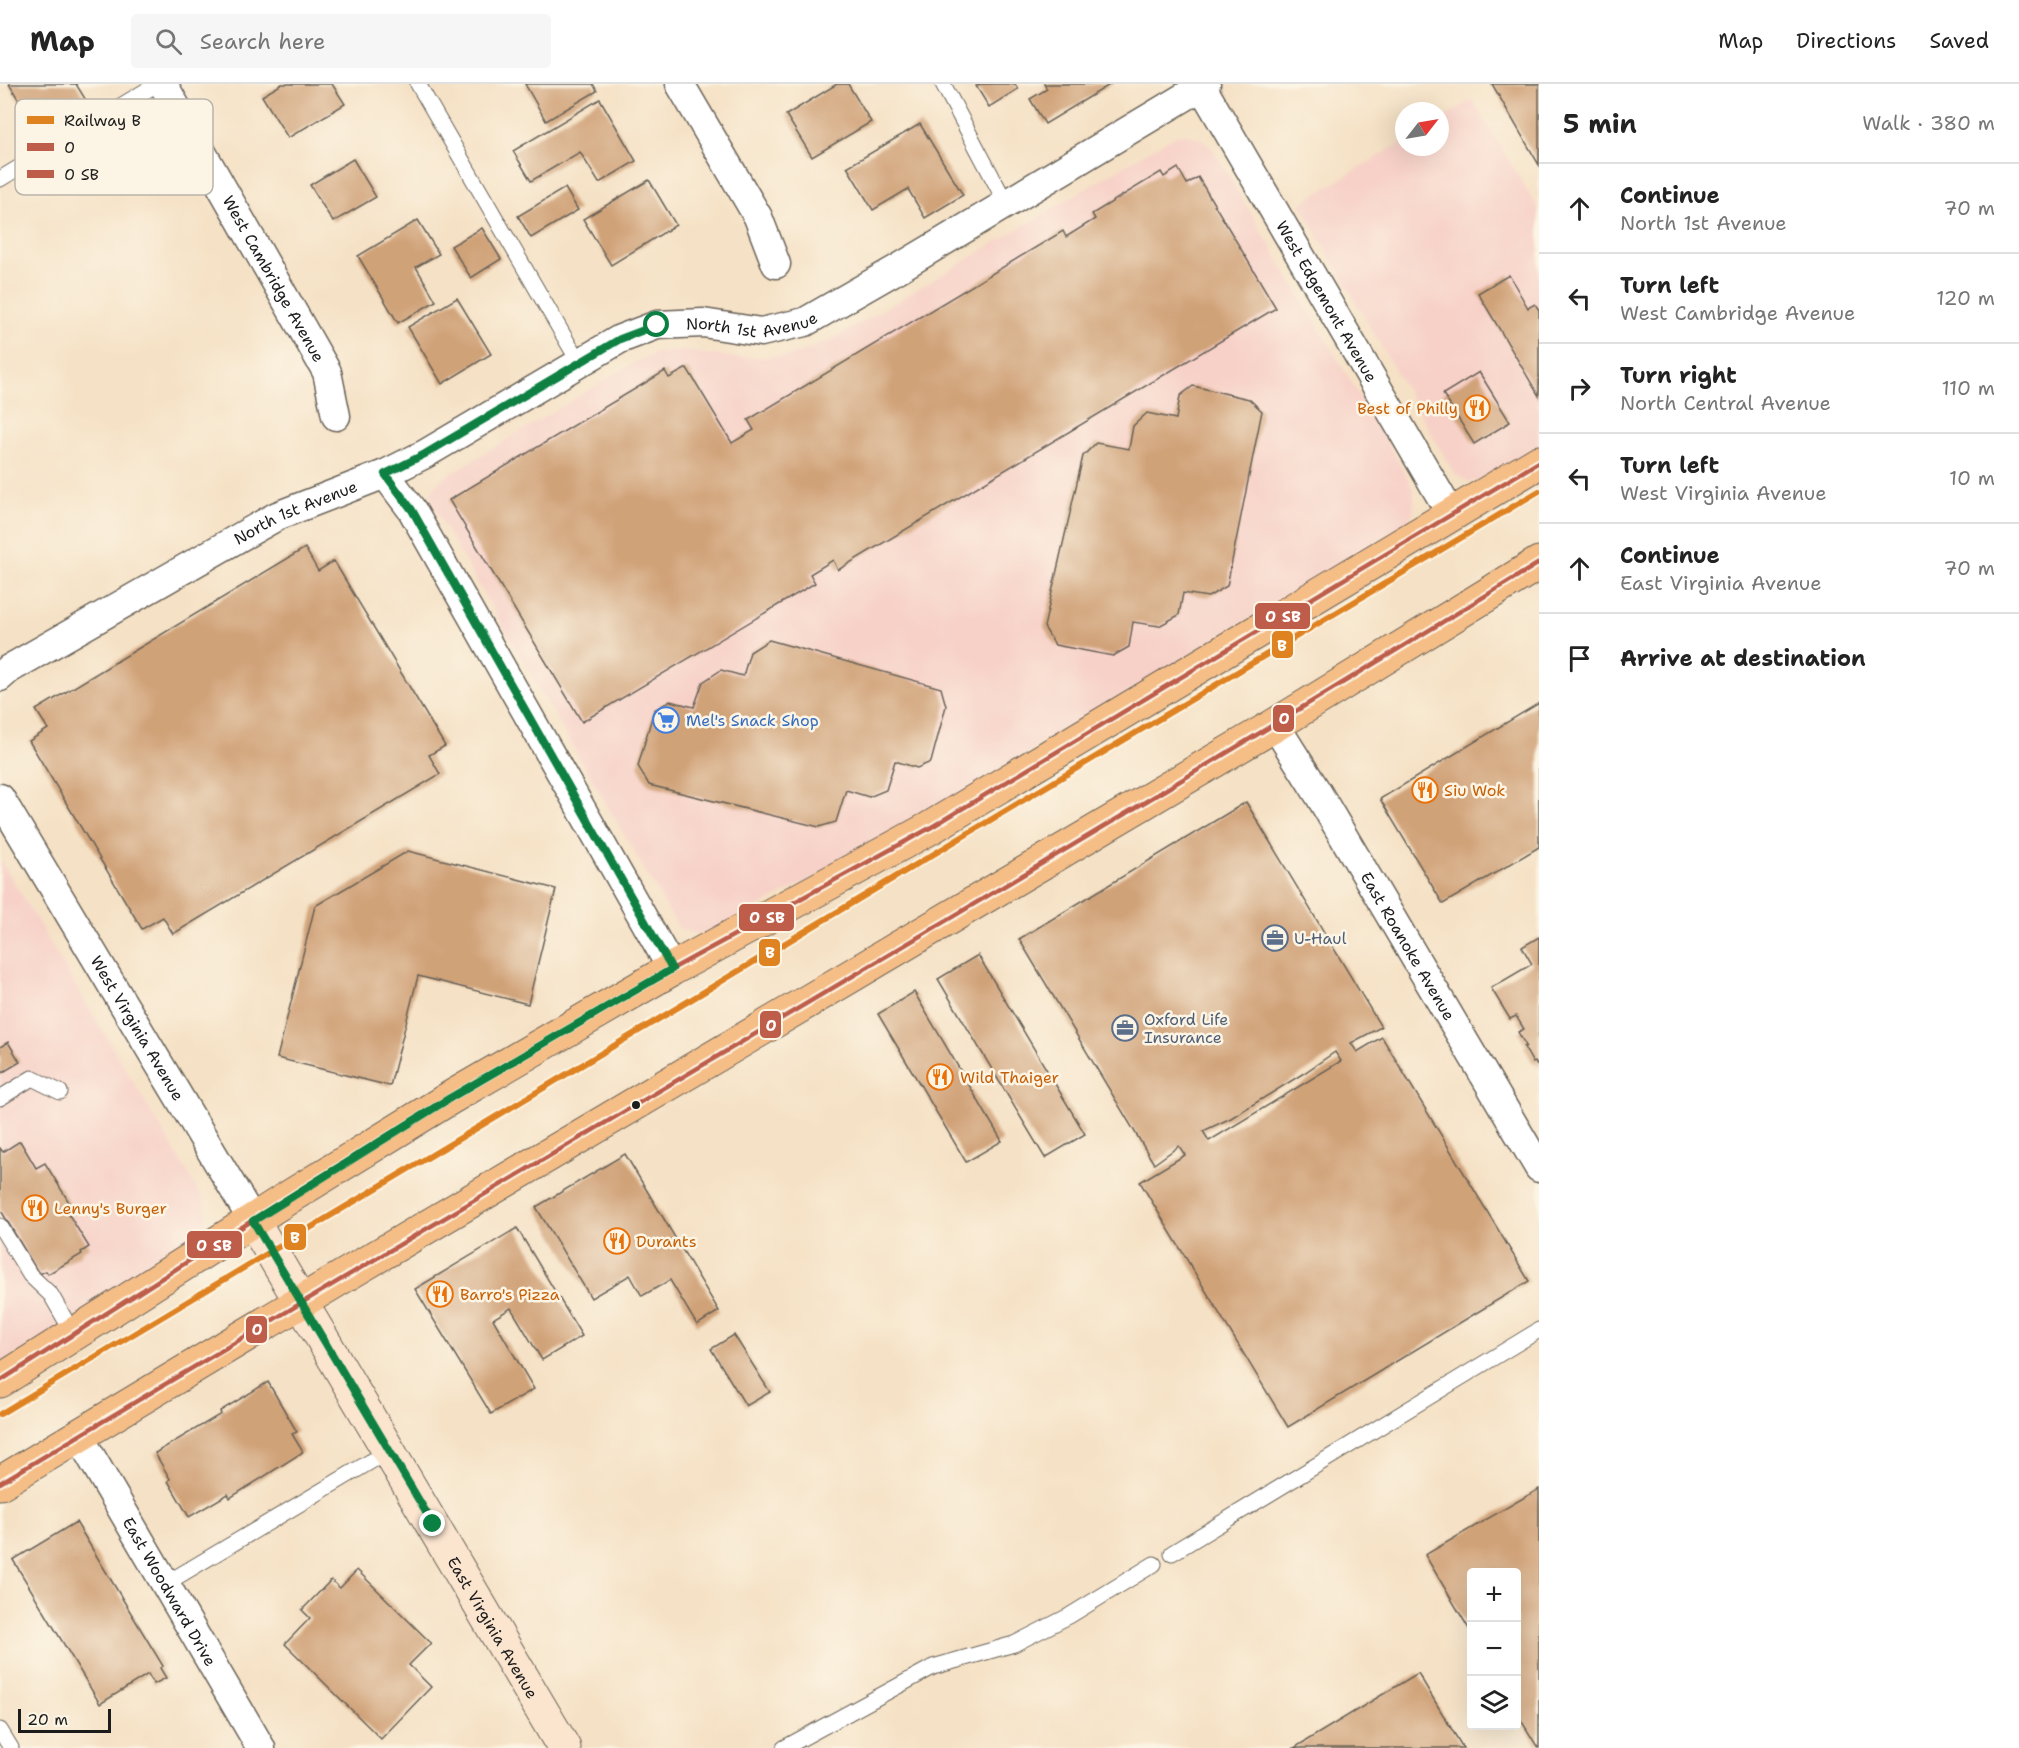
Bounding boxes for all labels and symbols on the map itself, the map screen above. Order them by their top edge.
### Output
legend [15,99,213,195]
north arrow [1395,102,1449,156]
text: Railway B [64,110,141,131]
text: 0 [64,137,75,158]
text: 0 SB [64,164,99,185]
street label: West Cambridge Avenue [218,192,330,366]
street label: West Edgemont Avenue [1272,217,1382,386]
street label: North 1st Avenue [686,307,821,343]
route start [643,311,669,337]
restaurant icon: Best of Philly [1462,393,1492,423]
place label: Best of Philly [1357,398,1458,419]
street label: North 1st Avenue [230,475,360,549]
line badge: 0 SB [1254,602,1311,630]
text: 0 SB [1265,606,1301,627]
line badge: B [1271,630,1294,659]
text: B [1277,635,1287,656]
line badge: 0 [1272,704,1295,733]
supermarket icon: Mel's Snack Shop [651,705,681,735]
text: 0 [1278,708,1290,729]
place label: Mel's Snack Shop [686,710,819,731]
restaurant icon: Siu Wok [1410,775,1440,805]
place label: Siu Wok [1444,780,1505,801]
street label: East Roanoke Avenue [1356,868,1460,1024]
line badge: 0 SB [738,903,795,932]
text: 0 SB [749,907,785,928]
office icon: U-Haul [1260,923,1290,953]
place label: U-Haul [1294,928,1347,949]
line badge: B [758,938,781,967]
text: B [765,942,775,963]
street label: West Virginia Avenue [86,952,189,1104]
place label: Oxford Life Insurance [1144,1009,1228,1048]
line badge: 0 [759,1010,782,1039]
office icon: Oxford Life Insurance [1110,1013,1140,1043]
text: 0 [765,1015,777,1036]
restaurant icon: Wild Thaiger [925,1062,955,1092]
place label: Wild Thaiger [960,1067,1059,1088]
unlabelled marker [630,1099,642,1111]
restaurant icon: Lenny's Burger [20,1193,50,1223]
place label: Lenny's Burger [54,1198,167,1219]
line badge: B [283,1223,307,1251]
restaurant icon: Durants [602,1226,632,1256]
text: B [290,1227,300,1248]
line badge: 0 SB [186,1230,243,1259]
place label: Durants [636,1231,697,1252]
text: 0 SB [196,1235,232,1256]
restaurant icon: Barro's Pizza [425,1279,455,1309]
place label: Barro's Pizza [460,1284,560,1305]
line badge: 0 [245,1315,268,1344]
text: 0 [251,1319,263,1340]
route end [419,1510,445,1536]
street label: East Woodward Drive [118,1513,221,1670]
street label: East Virginia Avenue [443,1553,543,1702]
scale bar [18,1706,111,1734]

